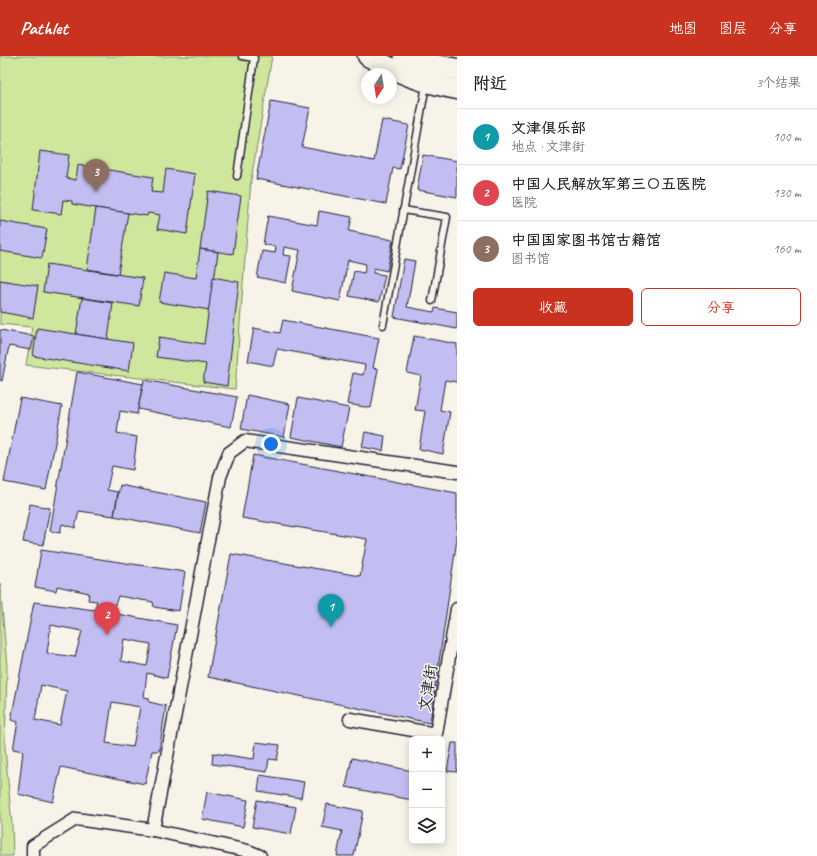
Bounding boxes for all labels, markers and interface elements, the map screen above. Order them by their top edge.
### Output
text: Pathlet [20,16,68,40]
text: 地图 [669,20,697,37]
text: 图层 [719,20,747,37]
text: 分享 [769,20,797,37]
north arrow [361,68,397,104]
text: 附近 [473,73,507,94]
text: 3个结果 [756,75,801,91]
text: 文津俱乐部 [511,119,586,138]
text: 1 [483,129,489,145]
text: 100 m [773,129,801,145]
text: 地点 · 文津街 [511,139,585,155]
pin: 3 [83,159,109,192]
text: 中国人民解放军第三〇五医院 [511,175,706,194]
text: 2 [483,185,489,201]
text: 130 m [773,185,801,201]
text: 医院 [511,195,537,211]
text: 中国国家图书馆古籍馆 [511,231,661,250]
text: 3 [483,241,489,257]
text: 160 m [773,241,801,257]
text: 图书馆 [511,251,550,267]
button: 收藏 [473,288,633,326]
button: 分享 [641,288,801,326]
your location [261,434,281,454]
pin: 1 [318,594,344,627]
pin: 2 [94,602,120,635]
street label: 文津街 [414,663,442,713]
map controls [409,736,445,844]
button: + [409,736,445,772]
button: − [409,772,445,808]
button: layers [409,808,445,844]

